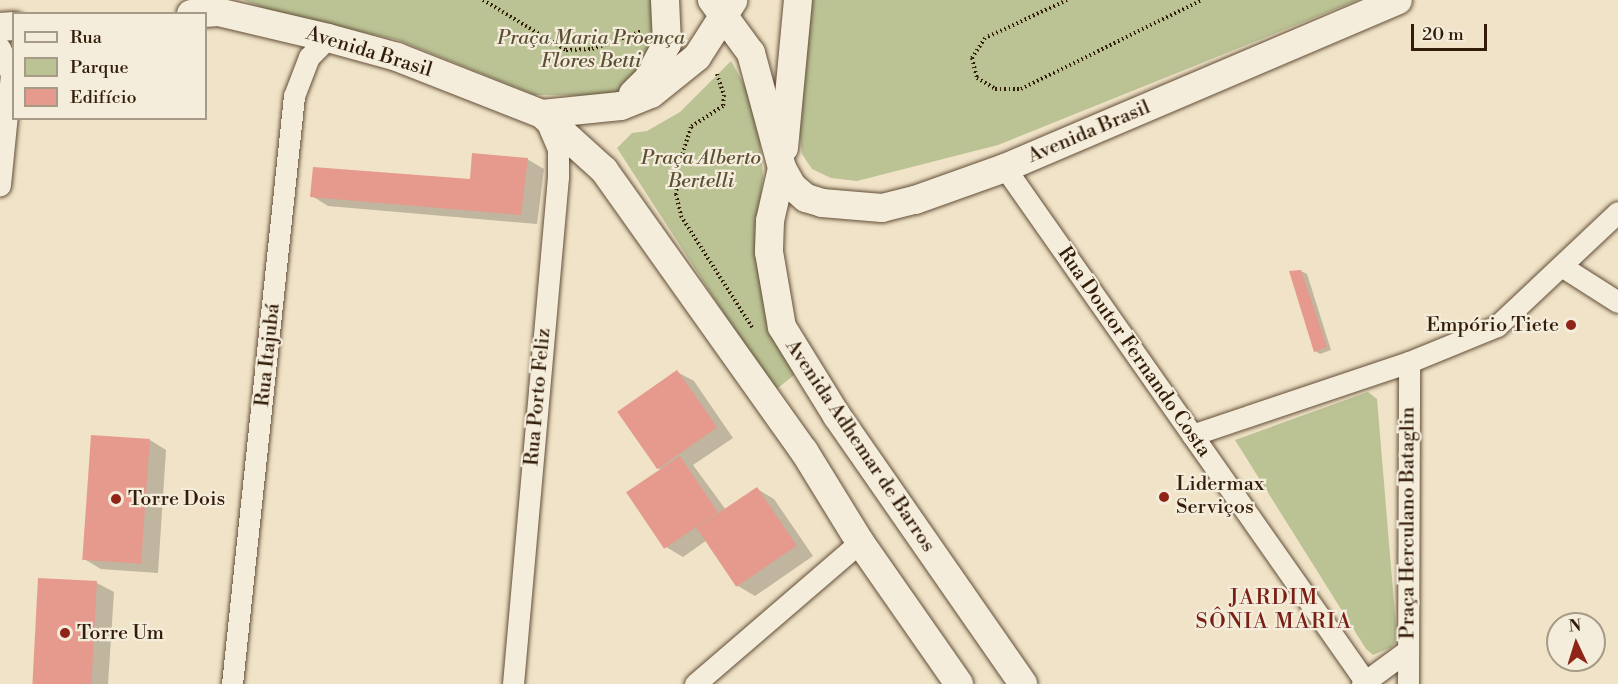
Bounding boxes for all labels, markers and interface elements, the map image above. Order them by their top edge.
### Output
legend [12,12,207,120]
scale bar [1414,12,1490,50]
street label: Avenida Brasil [303,21,435,83]
text: 20 m [1422,23,1464,46]
text: Rua [70,26,102,49]
park label: Praça Maria Proença Flores Betti [497,26,685,73]
text: Parque [70,56,129,79]
text: Edifício [70,86,137,109]
street label: Avenida Brasil [1024,95,1154,169]
park label: Praça Alberto Bertelli [641,147,761,194]
street label: Rua Doutor Fernando Costa [1052,242,1216,462]
street label: Rua Itajubá [251,302,285,408]
place label: Empório Tiete [1426,313,1559,337]
marker: Empório Tiete [1564,318,1578,332]
street label: Rua Porto Feliz [520,327,556,467]
street label: Avenida Adhemar de Barros [780,335,940,557]
street label: Praça Herculano Bataglin [1396,407,1420,639]
place label: Lidermax Serviços [1176,473,1264,520]
place label: Torre Dois [128,487,225,511]
marker: Lidermax Serviços [1157,490,1171,504]
marker: Torre Dois [109,492,123,506]
district label: JARDIM SÔNIA MARIA [1196,585,1352,635]
north arrow [1546,612,1606,672]
text: N [1568,616,1582,636]
place label: Torre Um [77,621,164,645]
marker: Torre Um [58,626,72,640]

